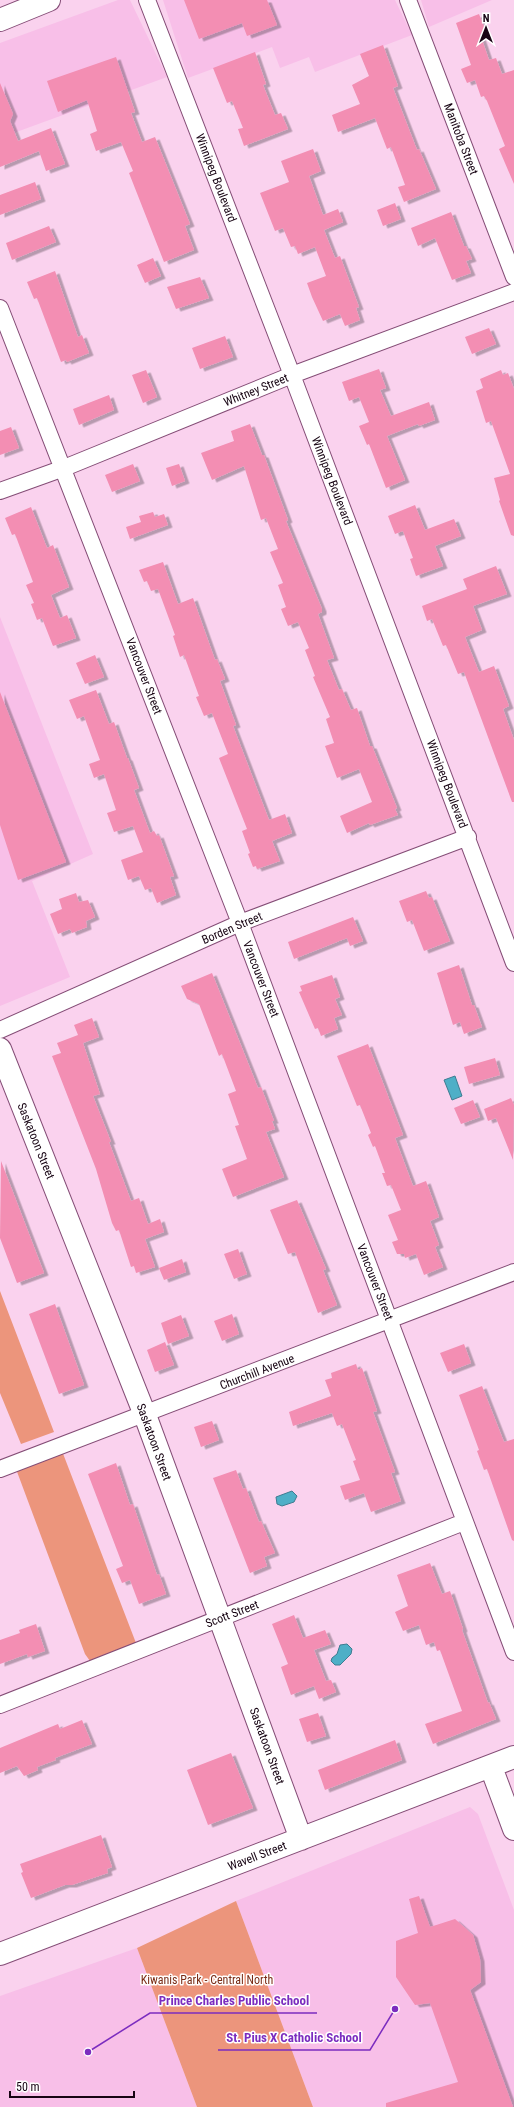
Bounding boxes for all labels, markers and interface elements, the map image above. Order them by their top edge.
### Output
north arrow [466,8,506,48]
text: N [483,12,490,25]
street label: Manitoba Street [441,101,481,177]
street label: Winnipeg Boulevard [193,132,239,224]
street label: Whitney Street [222,371,291,409]
street label: Winnipeg Boulevard [309,435,355,527]
street label: Vancouver Street [123,636,165,717]
street label: Winnipeg Boulevard [424,738,470,830]
street label: Borden Street [200,909,265,947]
street label: Vancouver Street [240,939,282,1020]
street label: Saskatoon Street [14,1101,58,1181]
street label: Vancouver Street [354,1242,396,1323]
street label: Churchill Avenue [218,1351,297,1393]
street label: Saskatoon Street [134,1402,175,1483]
street label: Scott Street [203,1597,261,1631]
street label: Saskatoon Street [247,1706,288,1787]
street label: Wavell Street [226,1838,289,1874]
park label: Kiwanis Park - Central North [141,1973,274,1987]
callout: Prince Charles Public School [150,1988,317,2013]
text: Prince Charles Public School [159,1993,309,2008]
callout: St. Pius X Catholic School [218,2025,370,2050]
text: St. Pius X Catholic School [226,2030,362,2045]
scale bar [10,2073,134,2099]
text: 50 m [16,2080,40,2094]

